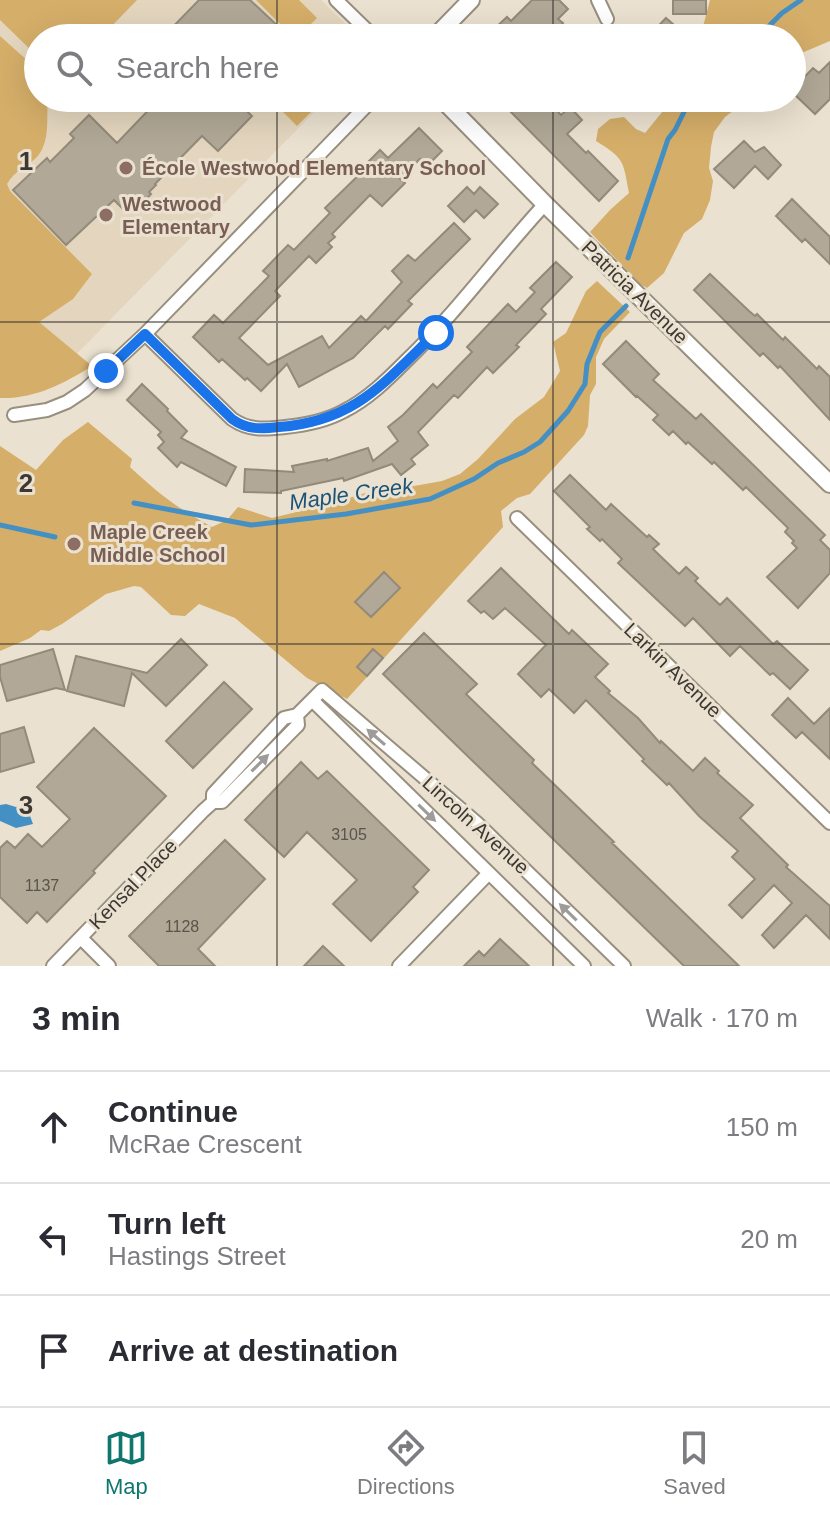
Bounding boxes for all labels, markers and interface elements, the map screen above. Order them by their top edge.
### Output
search box [24,24,806,112]
icon: search [52,46,96,90]
text: Search here [116,51,279,84]
text: 1 [19,146,33,176]
place label: École Westwood Elementary School [142,157,486,179]
marker: École Westwood Elementary School [117,159,135,177]
place label: Westwood Elementary [122,193,231,238]
marker: Westwood Elementary [97,206,115,224]
street label: Patricia Avenue [577,236,693,348]
route start [418,315,454,351]
route end [88,353,124,389]
text: 2 [19,468,33,498]
water label: Maple Creek [288,473,415,515]
place label: Maple Creek Middle School [90,521,226,566]
marker: Maple Creek Middle School [65,535,83,553]
street label: Larkin Avenue [620,618,726,722]
one-way arrow [367,729,387,746]
one-way arrow [250,754,269,773]
street label: Lincoln Avenue [418,772,534,878]
text: 3 [19,790,33,820]
one-way arrow [417,803,436,822]
house number: 3105 [331,826,367,843]
street label: Kensal Place [85,834,181,934]
house number: 1137 [25,877,59,894]
one-way arrow [559,903,578,921]
house number: 1128 [165,918,199,935]
text: 3 min [32,999,121,1037]
text: Walk · 170 m [646,1003,798,1033]
text: Continue [108,1095,238,1128]
icon: ahead [32,1105,76,1149]
text: 150 m [726,1112,798,1142]
text: McRae Crescent [108,1129,302,1159]
text: Turn left [108,1207,226,1240]
icon: left [32,1217,76,1261]
text: 20 m [740,1224,798,1254]
text: Hastings Street [108,1241,286,1271]
icon: arrive [32,1329,76,1373]
text: Arrive at destination [108,1334,398,1367]
tab: Map [104,1426,148,1500]
tab: Directions [357,1426,455,1500]
tab: Saved [663,1426,726,1500]

